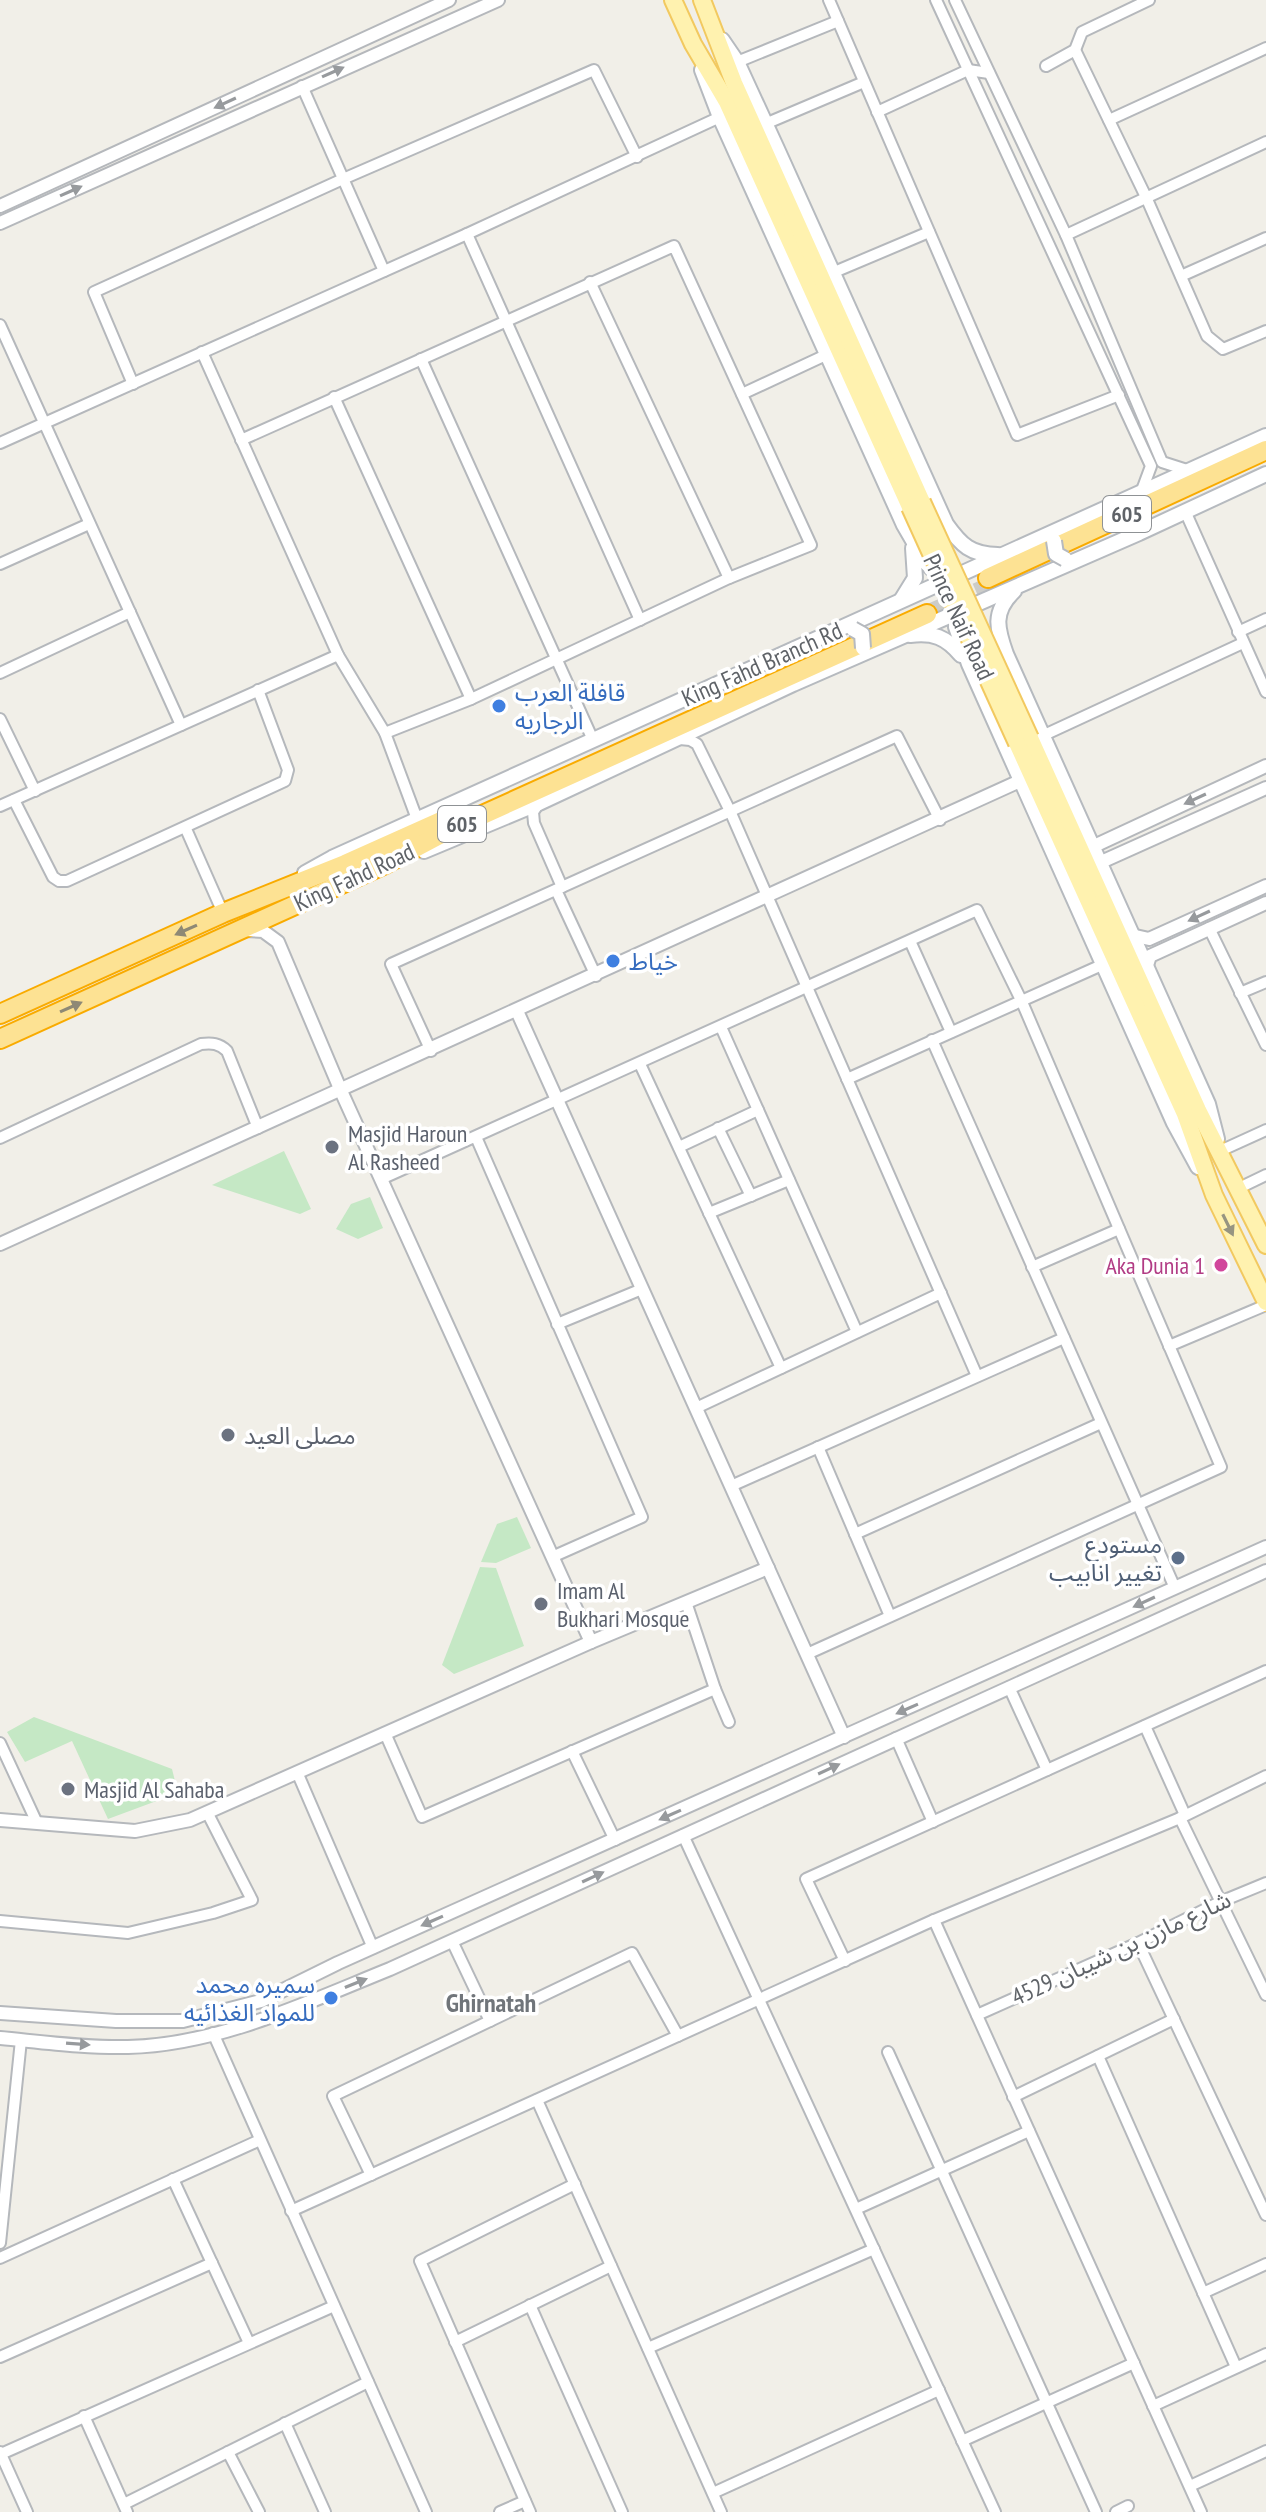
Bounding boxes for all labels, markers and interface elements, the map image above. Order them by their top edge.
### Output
one-way arrow [322,65,345,79]
one-way arrow [214,96,237,109]
one-way arrow [59,184,83,198]
road number: 605 [1103,496,1151,532]
street label: Prince Naif Road [916,549,1002,685]
street label: King Fahd Branch Rd [677,615,847,713]
place label: قافلة العرب الرجاريه [515,677,625,736]
marker: قافلة العرب الرجاريه [490,697,508,715]
one-way arrow [1184,792,1207,806]
road number: 605 [438,806,486,842]
street label: King Fahd Road [289,836,419,918]
one-way arrow [1187,910,1211,923]
one-way arrow [174,923,198,936]
place label: خياط [629,946,678,977]
marker: خياط [604,952,622,970]
one-way arrow [59,1000,83,1013]
place label: Masjid Haroun Al Rasheed [348,1118,467,1177]
marker: Masjid Haroun Al Rasheed [323,1138,341,1156]
one-way arrow [1221,1213,1235,1236]
place label: Aka Dunia 1 [1105,1250,1205,1281]
marker: Aka Dunia 1 [1212,1256,1230,1274]
place label: مصلى العيد [244,1420,356,1451]
marker: مصلى العيد [219,1426,237,1444]
place label: مستودع تغيير انابيب [1049,1529,1162,1588]
marker: مستودع تغيير انابيب [1169,1549,1187,1567]
place label: Imam Al Bukhari Mosque [557,1575,690,1634]
marker: Imam Al Bukhari Mosque [532,1595,550,1613]
one-way arrow [1132,1595,1155,1609]
one-way arrow [895,1703,919,1716]
one-way arrow [818,1762,841,1776]
place label: Masjid Al Sahaba [84,1774,224,1805]
marker: Masjid Al Sahaba [59,1780,77,1798]
one-way arrow [658,1809,681,1822]
one-way arrow [581,1870,605,1883]
street label: شارع مازن بن شيبان 4529 [1006,1884,1237,2014]
one-way arrow [420,1915,444,1928]
place label: سميره محمد للمواد الغذائيه [184,1969,315,2028]
one-way arrow [344,1976,368,1989]
district label: Ghirnatah [446,1986,536,2019]
marker: سميره محمد للمواد الغذائيه [322,1989,340,2007]
one-way arrow [66,2038,91,2051]

